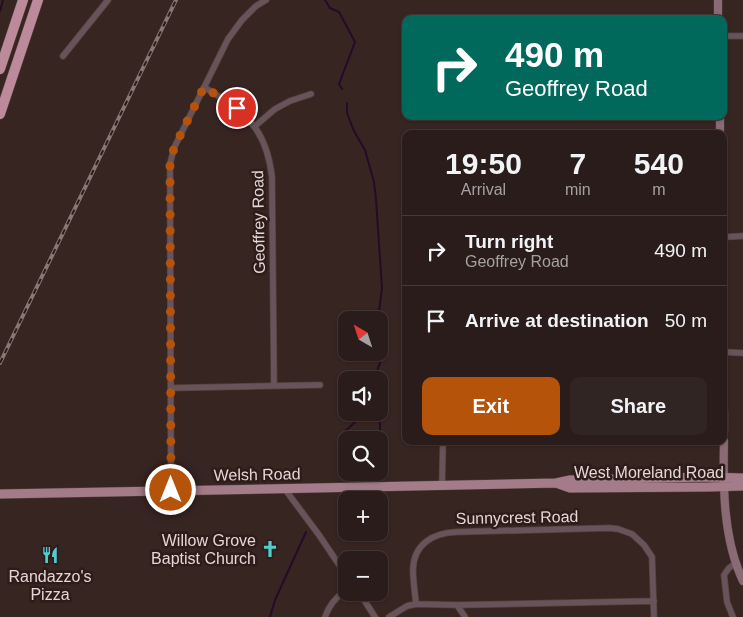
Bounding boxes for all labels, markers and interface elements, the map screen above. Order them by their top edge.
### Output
icon: right [422,35,487,100]
text: 490 m [505,35,604,74]
text: Geoffrey Road [505,76,648,101]
pin [216,87,258,129]
icon: arrive [223,94,251,122]
text: 19:50 [445,147,522,180]
text: 7 [569,147,586,180]
text: 540 [634,147,684,180]
street label: Geoffrey Road [249,170,268,274]
text: Arrival [461,181,506,198]
text: min [565,181,591,198]
text: m [652,181,665,198]
text: Turn right [465,231,553,252]
icon: right [422,237,450,265]
text: 490 m [654,240,707,261]
text: Geoffrey Road [465,253,569,270]
icon: arrive [422,307,450,335]
text: Arrive at destination [465,310,649,331]
text: 50 m [665,310,707,331]
north arrow [338,311,388,361]
map controls [338,311,388,601]
button: sound [338,371,388,421]
button: Exit [422,377,560,435]
button: Share [570,377,707,435]
button: search [338,431,388,481]
position arrow [144,463,196,515]
street label: West Moreland Road [574,464,724,481]
street label: Welsh Road [213,465,301,484]
button: + [338,491,388,541]
street label: Sunnycrest Road [456,508,579,527]
place label: Willow Grove Baptist Church [151,532,256,567]
church icon: Willow Grove Baptist Church [260,539,280,559]
restaurant icon: Randazzo's Pizza [40,545,60,565]
button: − [338,551,388,601]
place label: Randazzo's Pizza [8,568,92,603]

